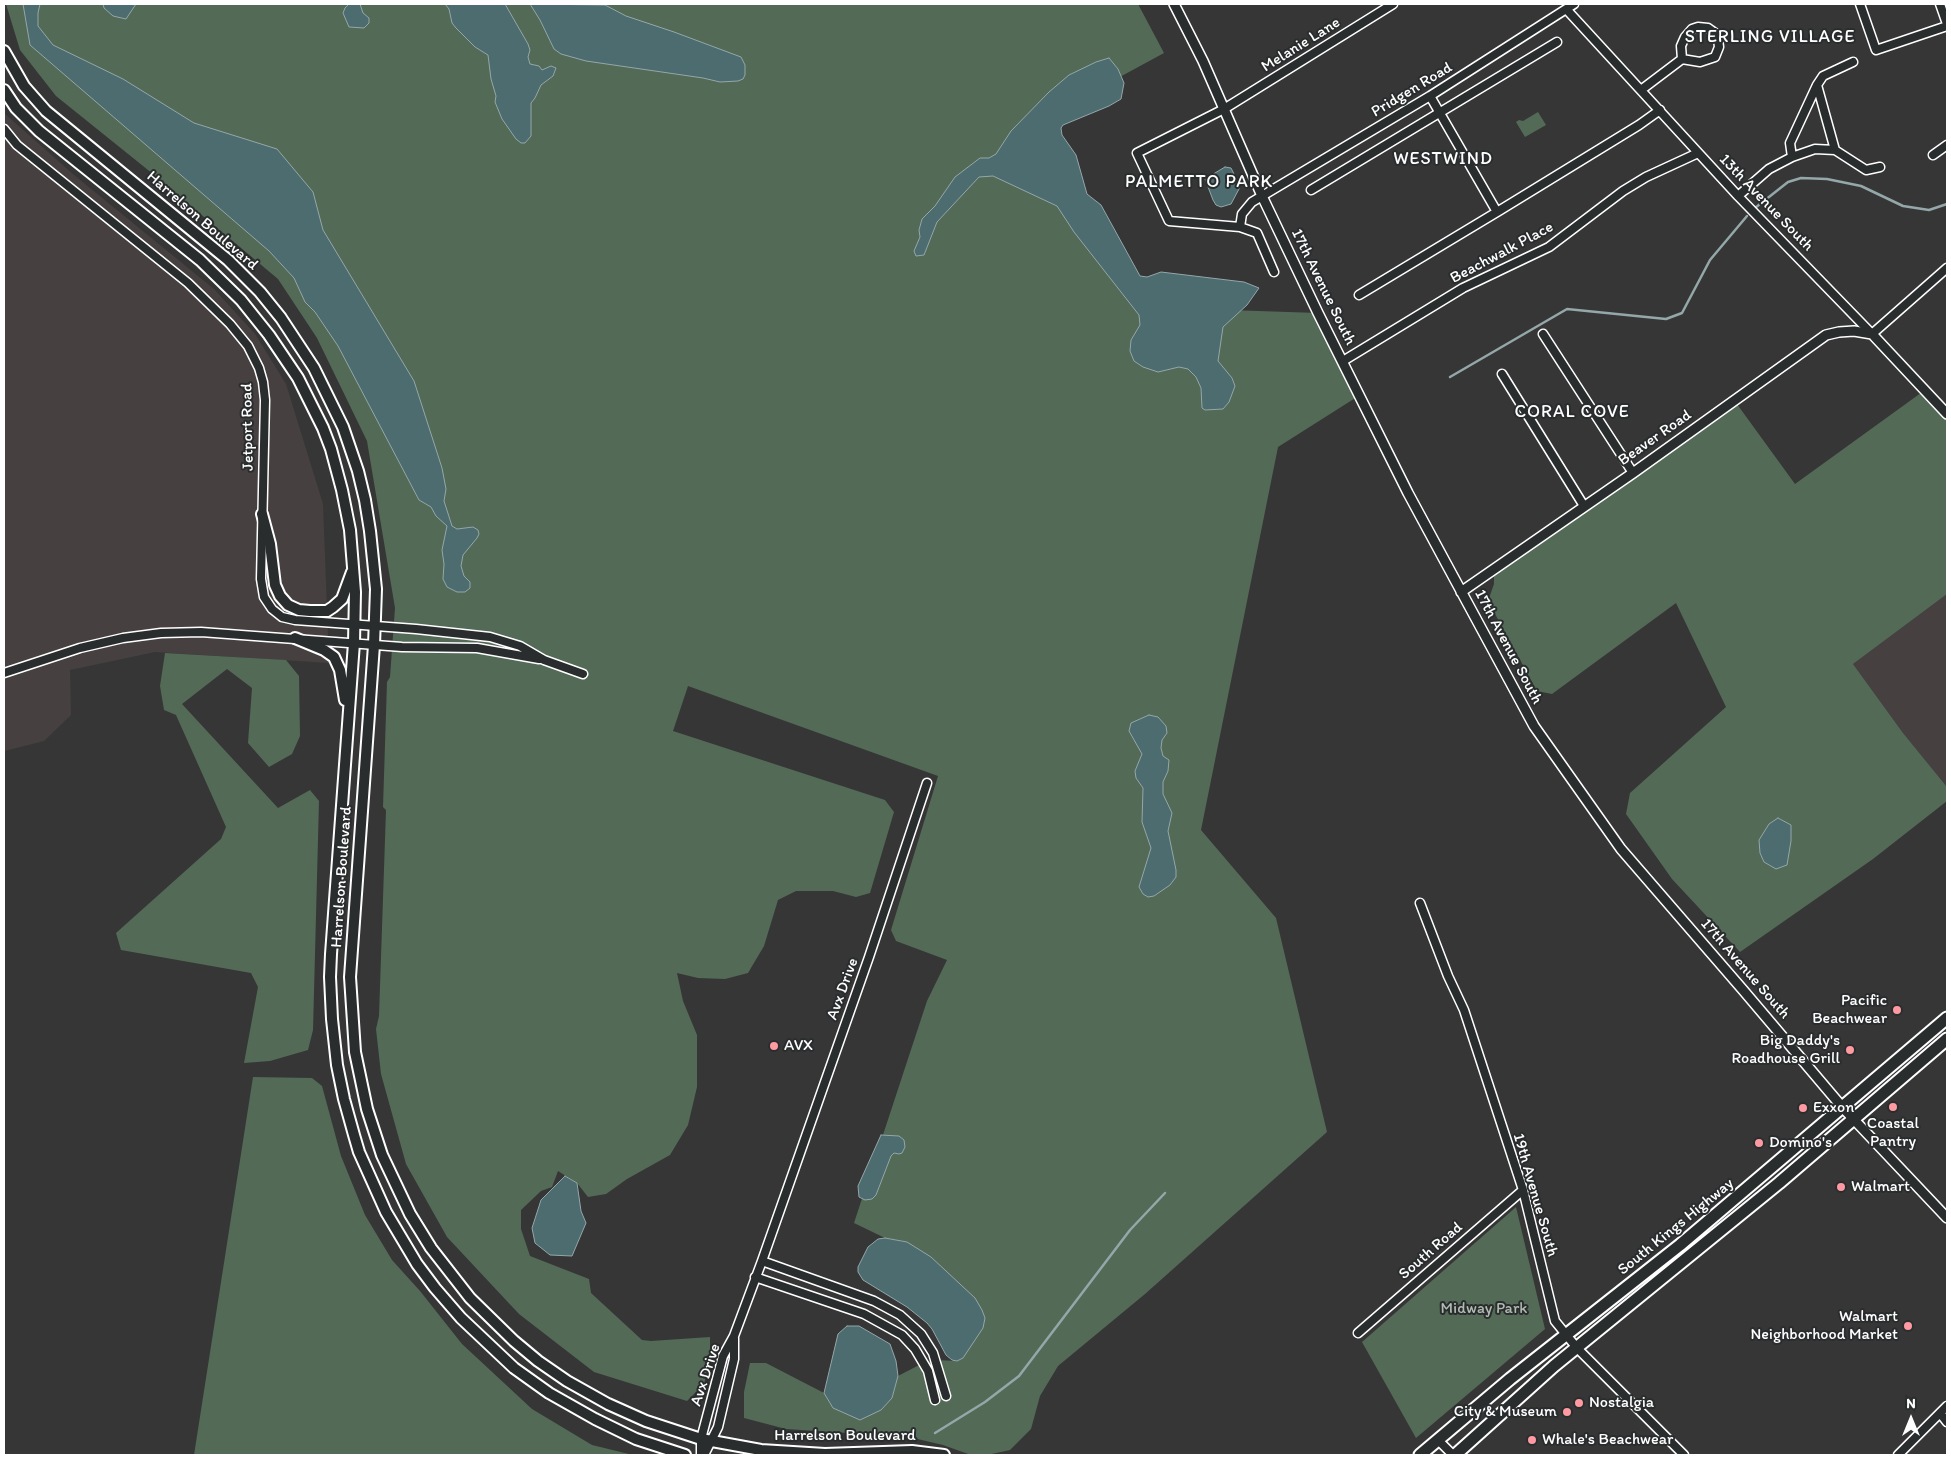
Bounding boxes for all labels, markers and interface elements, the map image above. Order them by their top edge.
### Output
street label: Melanie Lane [1258,13,1344,77]
district label: STERLING VILLAGE [1683,26,1857,48]
street label: Pridgen Road [1368,58,1456,122]
district label: WESTWIND [1393,148,1493,170]
street label: 13th Avenue South [1715,150,1817,256]
street label: Harrelson Boulevard [142,167,262,275]
district label: PALMETTO PARK [1123,171,1275,193]
street label: Beachwalk Place [1447,218,1557,288]
street label: 17th Avenue South [1287,226,1359,348]
street label: Jetport Road [238,383,258,471]
district label: CORAL COVE [1513,401,1631,423]
street label: Beaver Road [1615,406,1695,470]
street label: 17th Avenue South [1470,586,1546,708]
street label: Harrelson Boulevard [327,806,357,948]
street label: 17th Avenue South [1696,915,1794,1023]
street label: Avx Drive [823,955,863,1023]
place label: Pacific Beachwear [1812,991,1887,1029]
marker: Pacific Beachwear [1891,1004,1903,1016]
place label: Big Daddy's Roadhouse Grill [1731,1031,1840,1069]
place label: AVX [784,1036,813,1056]
marker: AVX [768,1040,780,1052]
marker: Big Daddy's Roadhouse Grill [1844,1044,1856,1056]
place label: Exxon [1813,1098,1854,1118]
marker: Coastal Pantry [1887,1101,1899,1113]
marker: Exxon [1797,1102,1809,1114]
place label: Coastal Pantry [1867,1114,1919,1152]
street label: 19th Avenue South [1508,1131,1562,1259]
place label: Domino's [1769,1133,1832,1153]
marker: Domino's [1753,1137,1765,1149]
street label: South Kings Highway [1614,1174,1738,1280]
place label: Walmart [1851,1177,1910,1197]
marker: Walmart [1835,1181,1847,1193]
street label: South Road [1395,1218,1467,1284]
park label: Midway Park [1441,1299,1527,1319]
place label: Walmart Neighborhood Market [1750,1307,1898,1345]
marker: Walmart Neighborhood Market [1902,1320,1914,1332]
street label: Avx Drive [687,1341,725,1409]
place label: Nostalgia [1589,1393,1654,1413]
north arrow [1886,1394,1936,1444]
text: N [1906,1395,1916,1412]
marker: Nostalgia [1573,1397,1585,1409]
place label: City & Museum [1454,1402,1557,1422]
marker: City & Museum [1561,1406,1573,1418]
street label: Harrelson Boulevard [774,1426,916,1446]
place label: Whale's Beachwear [1542,1430,1673,1450]
marker: Whale's Beachwear [1526,1434,1538,1446]

